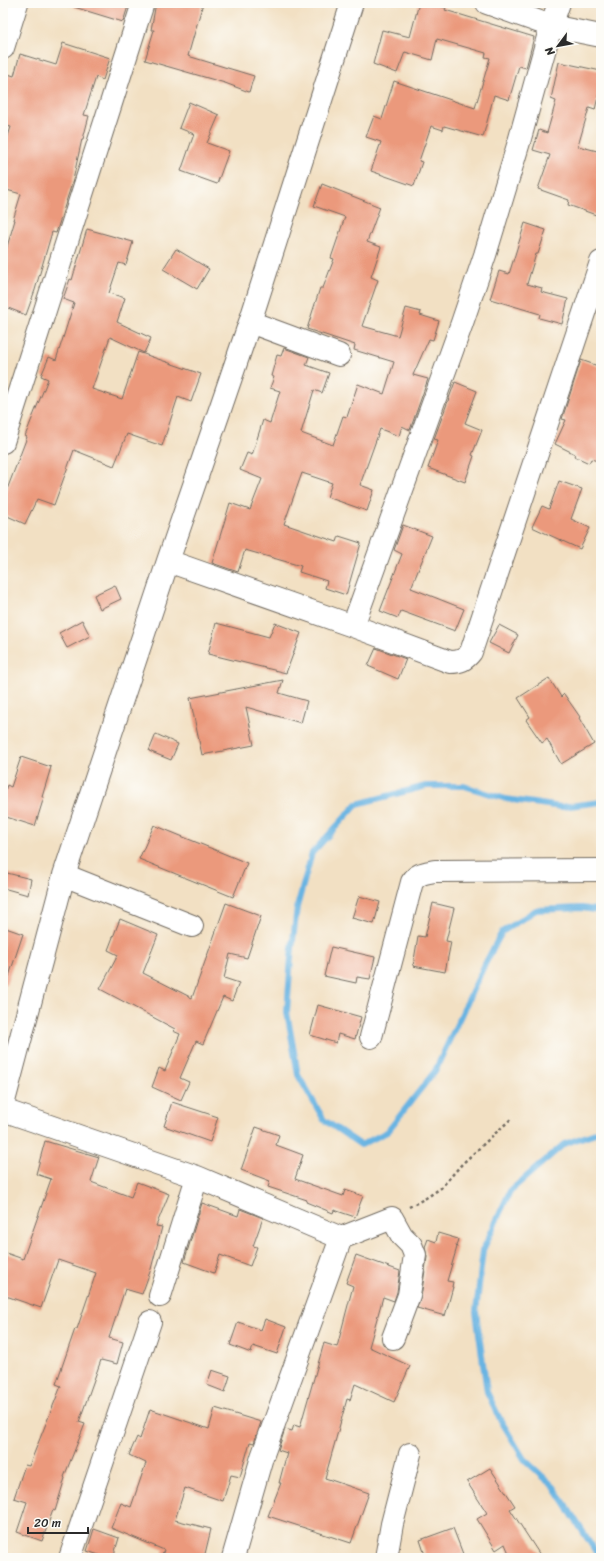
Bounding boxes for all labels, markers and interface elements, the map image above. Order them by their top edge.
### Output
north arrow [538,26,578,66]
text: N [540,42,561,60]
scale bar [28,1509,88,1535]
text: 20 m [34,1512,61,1534]

